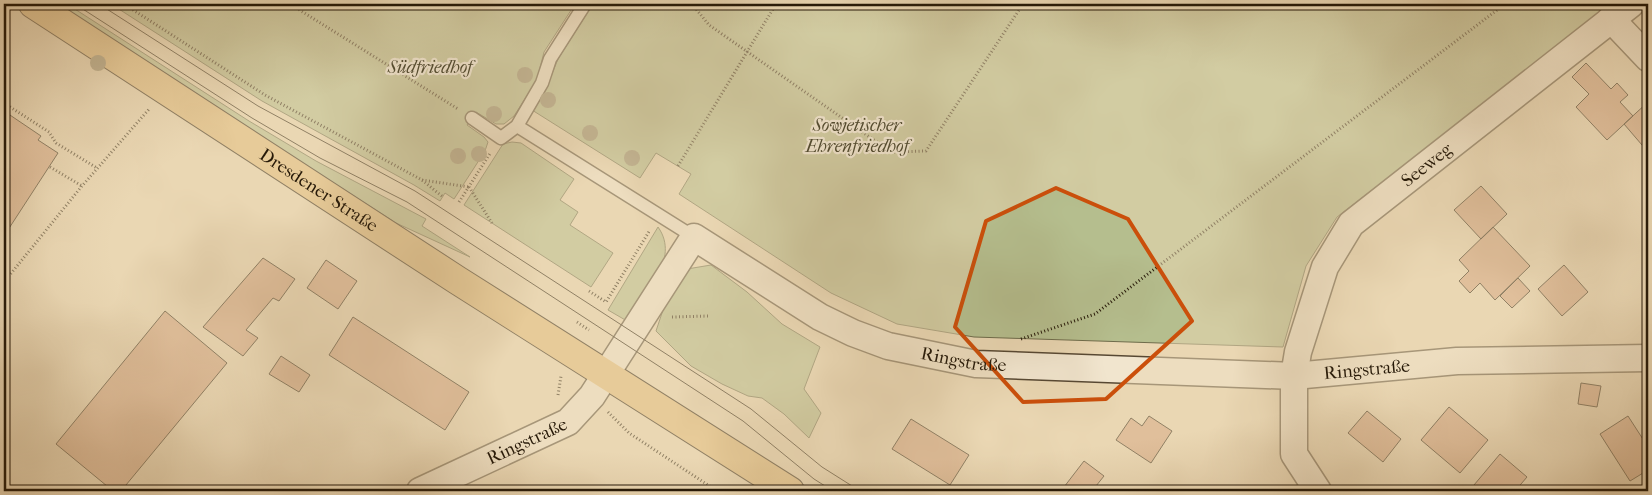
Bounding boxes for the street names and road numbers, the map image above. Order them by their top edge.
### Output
street label: Seeweg [1397,138,1457,191]
street label: Dresdener Straße [255,144,382,237]
street label: Ringstraße [919,343,1007,376]
street label: Ringstraße [1323,355,1411,384]
street label: Ringstraße [484,414,571,469]

